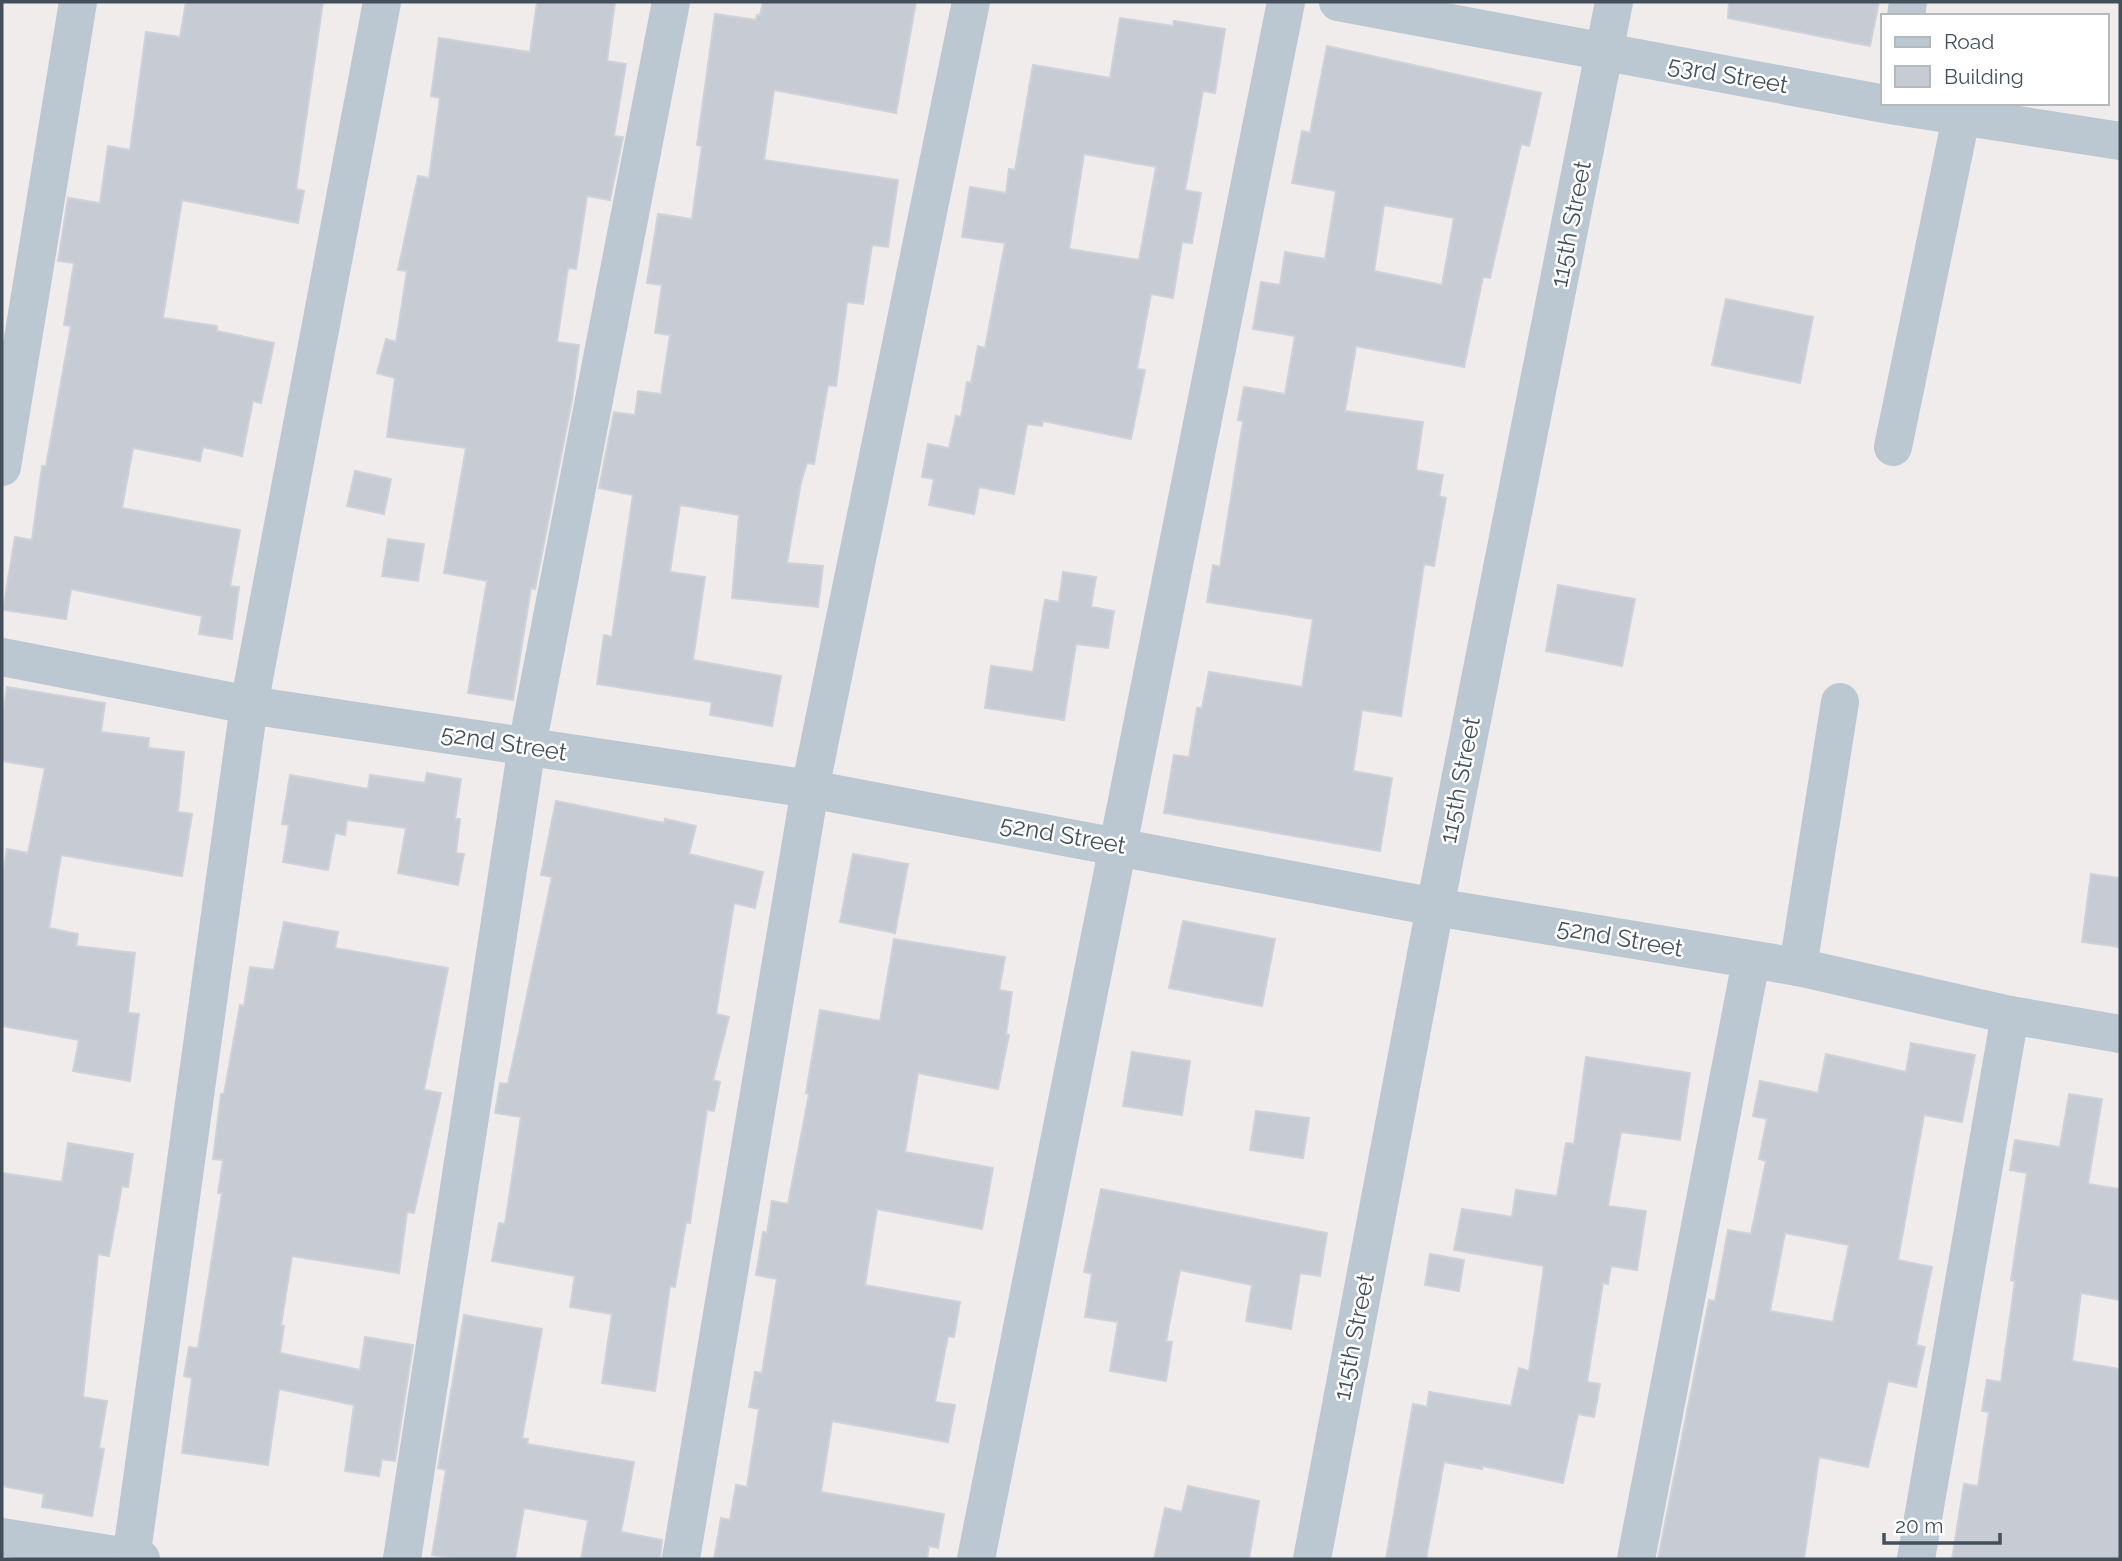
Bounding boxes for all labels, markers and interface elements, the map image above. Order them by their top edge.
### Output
legend [1881,14,2108,105]
text: Road [1944,29,1994,54]
street label: 53rd Street [1666,50,1790,99]
text: Building [1944,64,2024,89]
street label: 115th Street [1544,158,1597,290]
street label: 115th Street [1433,714,1486,846]
street label: 52nd Street [439,718,569,767]
street label: 52nd Street [998,809,1128,860]
street label: 52nd Street [1555,912,1685,963]
street label: 115th Street [1327,1271,1380,1403]
scale bar [1884,1502,2000,1546]
text: 20 m [1895,1513,1943,1538]

